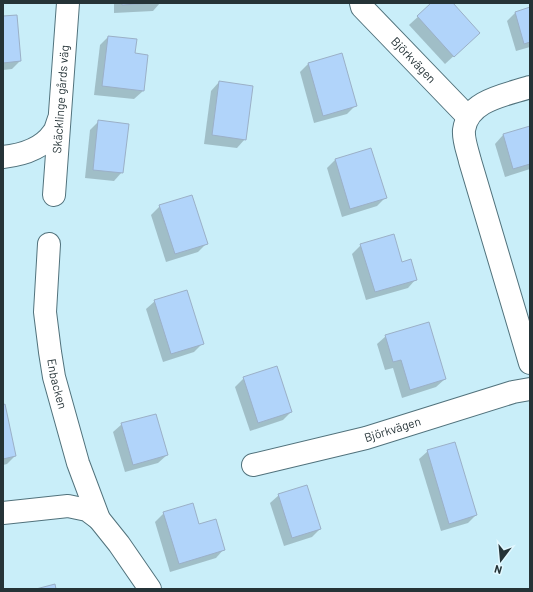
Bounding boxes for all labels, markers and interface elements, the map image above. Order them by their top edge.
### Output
street label: Björkvägen [389,34,439,85]
street label: Skäcklinge gårds väg [49,45,71,154]
street label: Enbacken [45,358,71,410]
street label: Björkvägen [362,413,422,444]
north arrow [481,540,521,580]
text: N [493,563,503,577]

